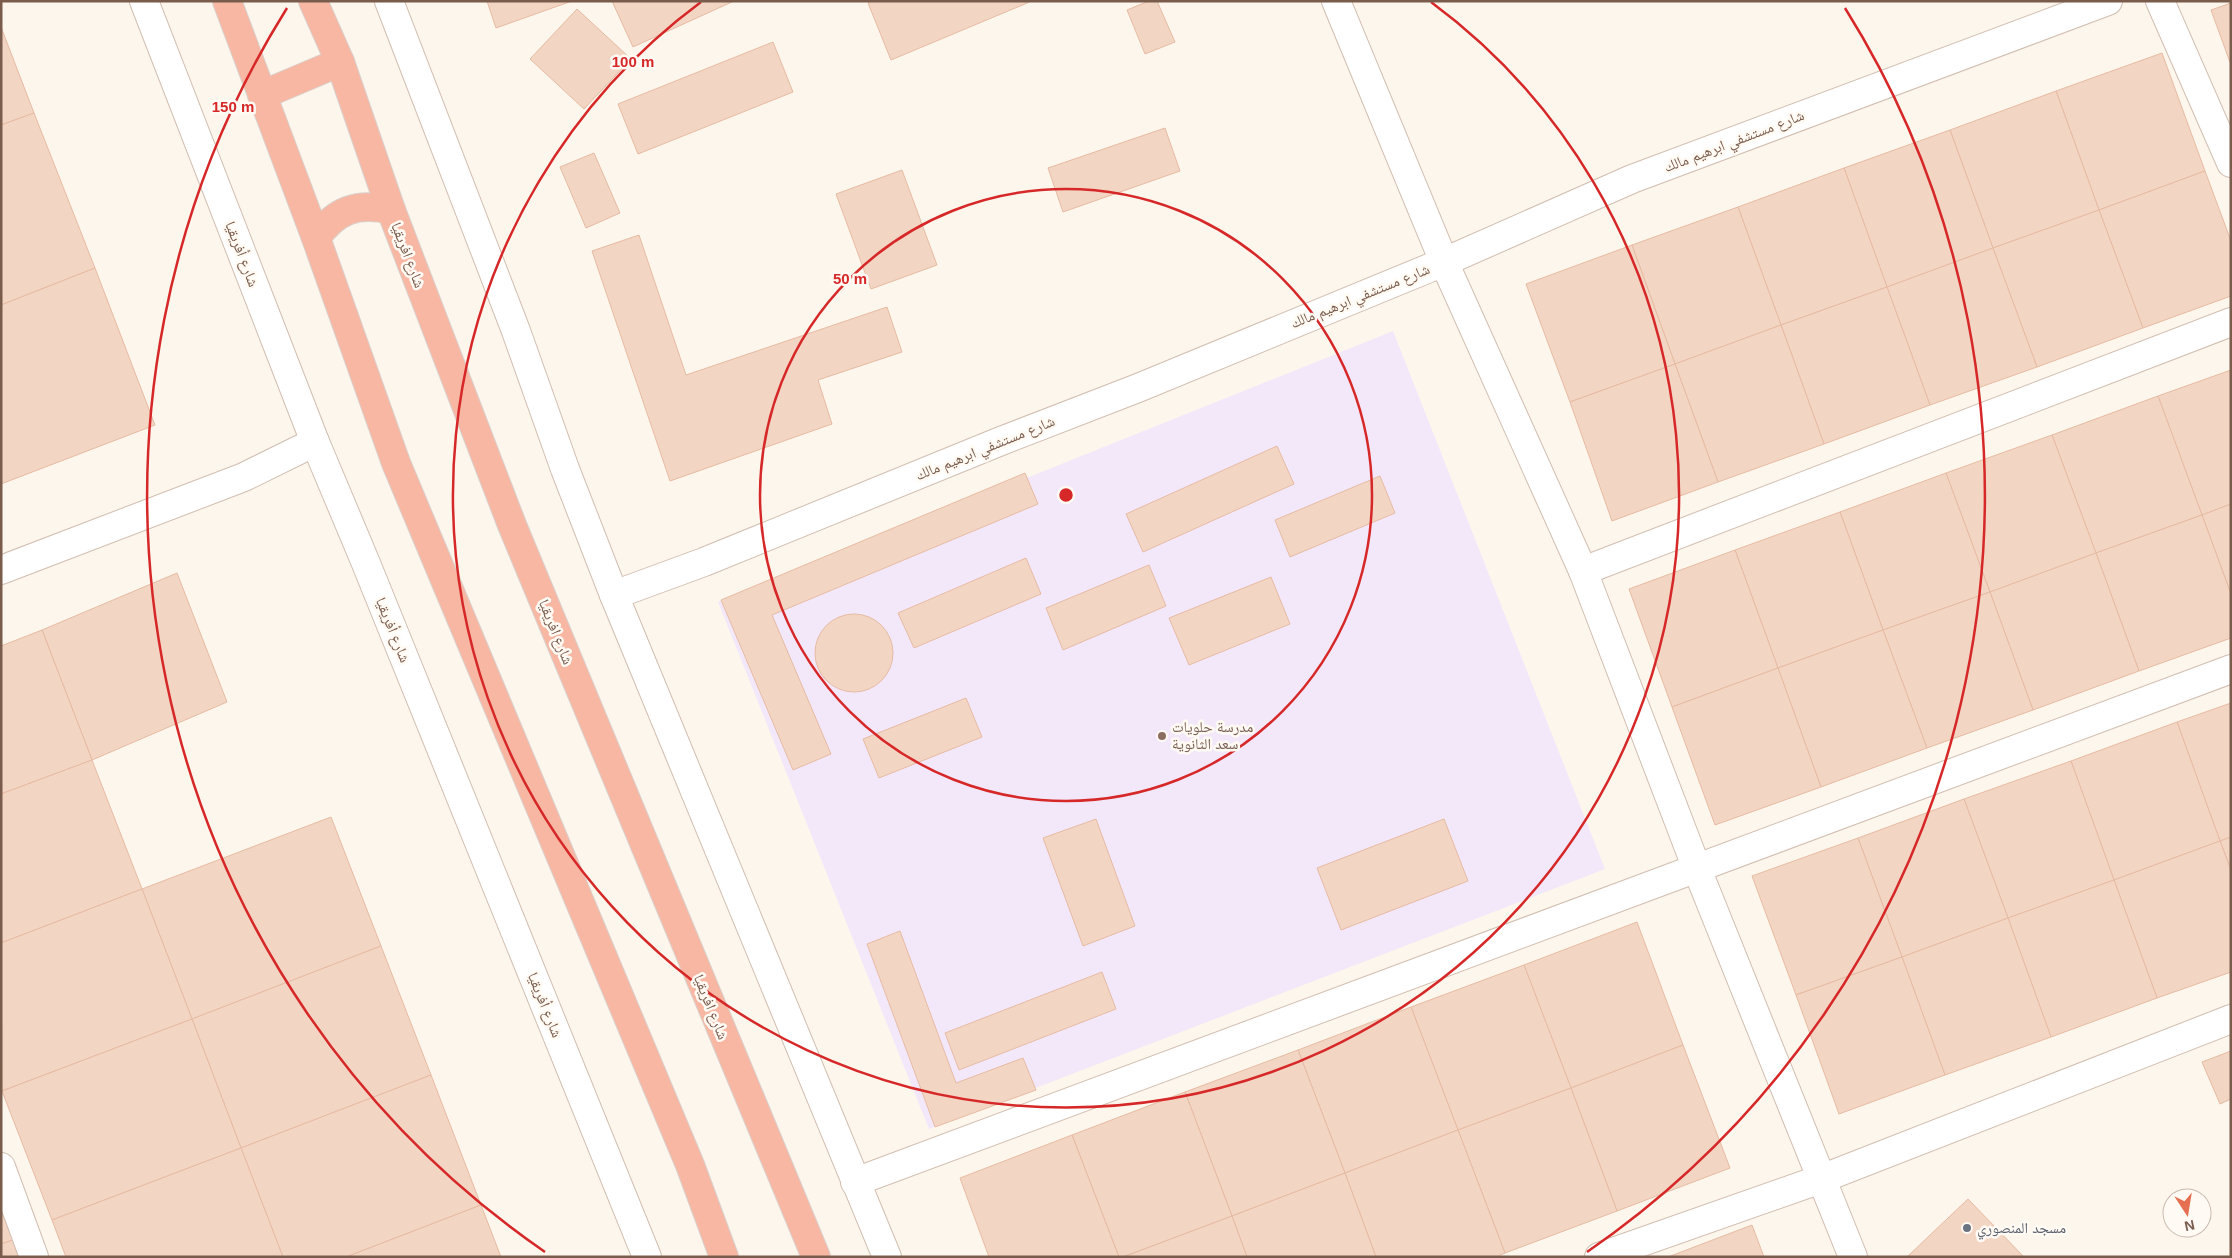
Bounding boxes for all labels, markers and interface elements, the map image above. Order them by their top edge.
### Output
text: 100 m [612,53,654,70]
text: 150 m [212,98,254,115]
street label: شارع مستشفي ابرهيم مالك [1661,106,1808,179]
street label: شارع أفريقيا [220,219,263,290]
street label: شارع افريقيا [386,220,429,291]
street label: شارع مستشفي ابرهيم مالك [1288,260,1434,335]
text: 50 m [833,270,867,287]
street label: شارع مستشفي ابرهيم مالك [913,412,1059,487]
centre of rings [1057,486,1075,504]
street label: شارع أفريقيا [371,595,414,666]
street label: شارع افريقيا [534,597,577,668]
place label: مدرسة حلويات سعد الثانوية [1172,718,1253,753]
marker: مدرسة حلويات سعد الثانوية [1156,730,1168,742]
street label: شارع أفريقيا [523,970,566,1041]
street label: شارع افريقيا [689,972,732,1043]
north arrow [2162,1188,2212,1238]
text: N [2183,1217,2196,1235]
place label: مسجد المنصوري [1977,1219,2066,1240]
marker: مسجد المنصوري [1961,1222,1973,1234]

